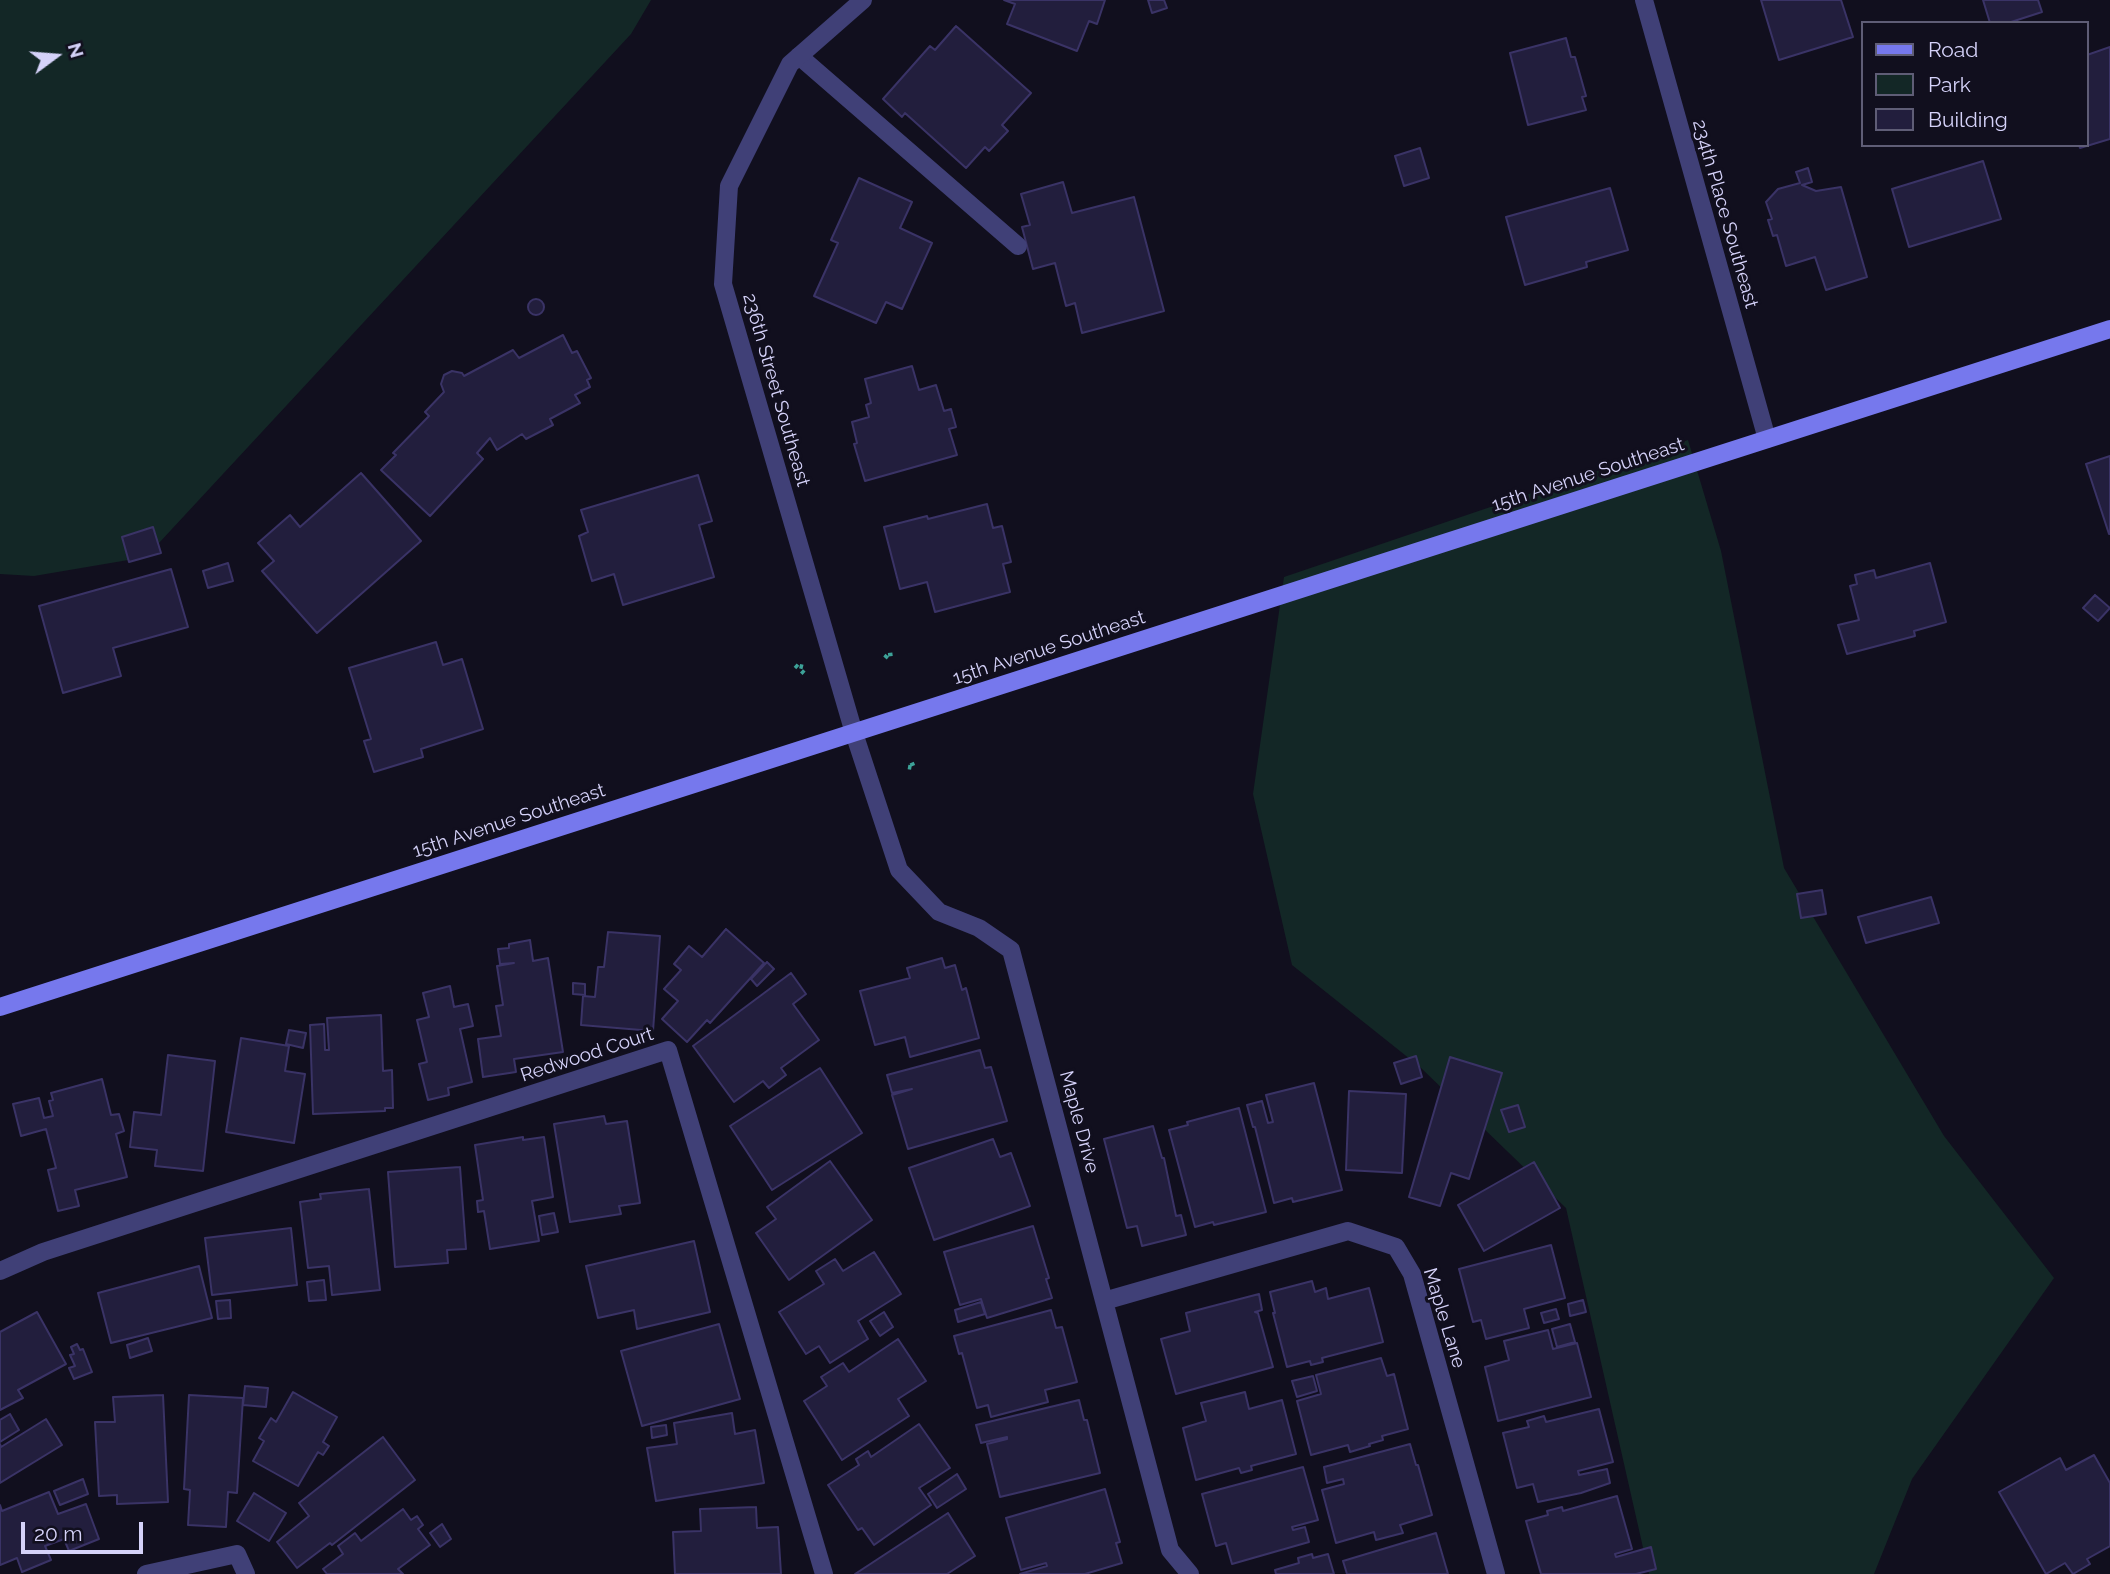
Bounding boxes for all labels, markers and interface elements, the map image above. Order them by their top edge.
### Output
north arrow [21,21,91,91]
legend [1862,21,2089,147]
text: Road [1928,37,1978,62]
text: N [64,40,89,60]
text: Park [1928,72,1971,97]
text: Building [1928,107,2008,132]
street label: 234th Place Southeast [1687,117,1763,311]
street label: 236th Street Southeast [737,291,815,489]
street label: 15th Avenue Southeast [1489,433,1687,517]
street label: 15th Avenue Southeast [950,606,1148,690]
street label: 15th Avenue Southeast [410,779,608,863]
street label: Redwood Court [518,1023,656,1087]
street label: Maple Drive [1054,1068,1104,1176]
street label: Maple Lane [1418,1265,1470,1371]
scale bar [24,1508,147,1552]
text: 20 m [34,1521,82,1546]

